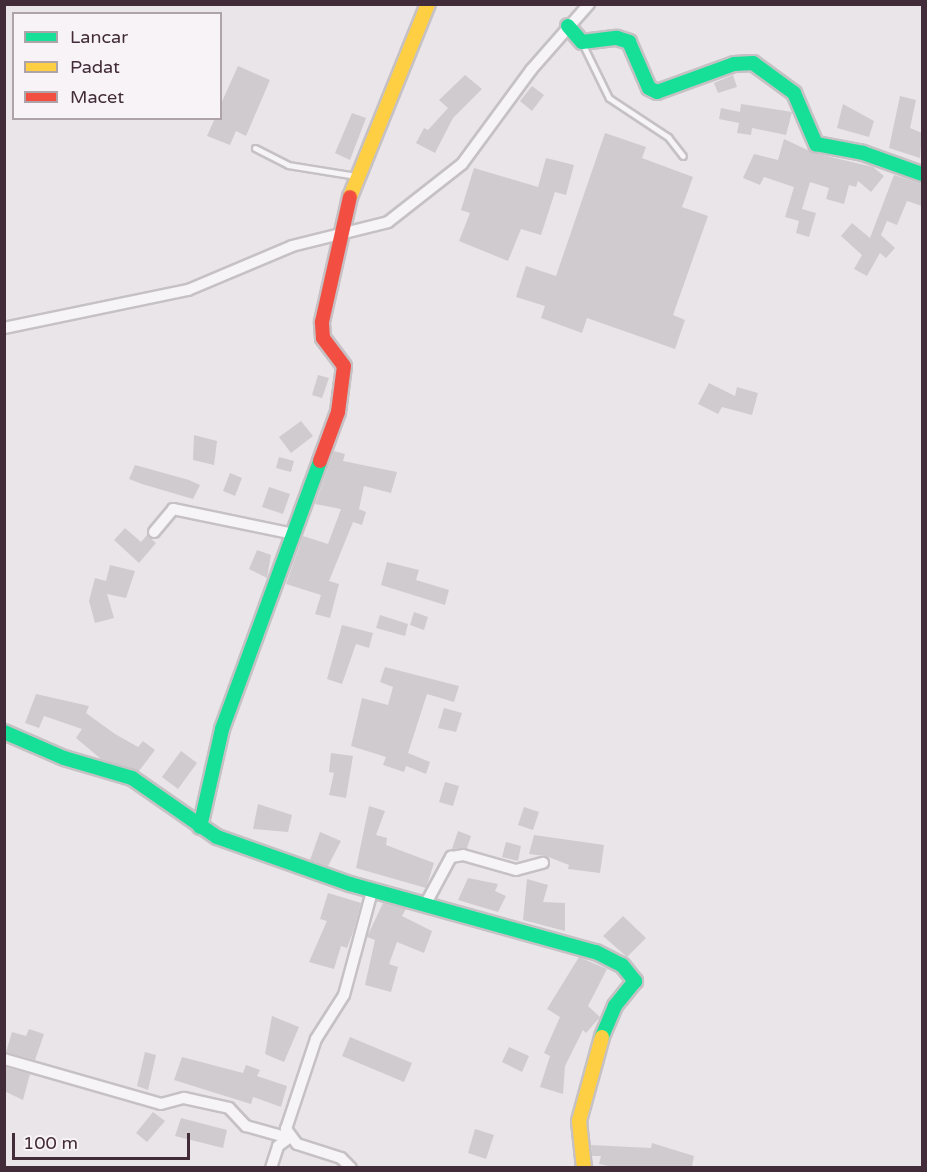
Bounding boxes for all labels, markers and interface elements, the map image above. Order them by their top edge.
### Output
legend [12,12,222,120]
text: Lancar [70,26,128,48]
text: Padat [70,56,120,78]
text: Macet [70,86,124,108]
scale bar [15,1121,194,1159]
text: 100 m [23,1132,78,1154]

